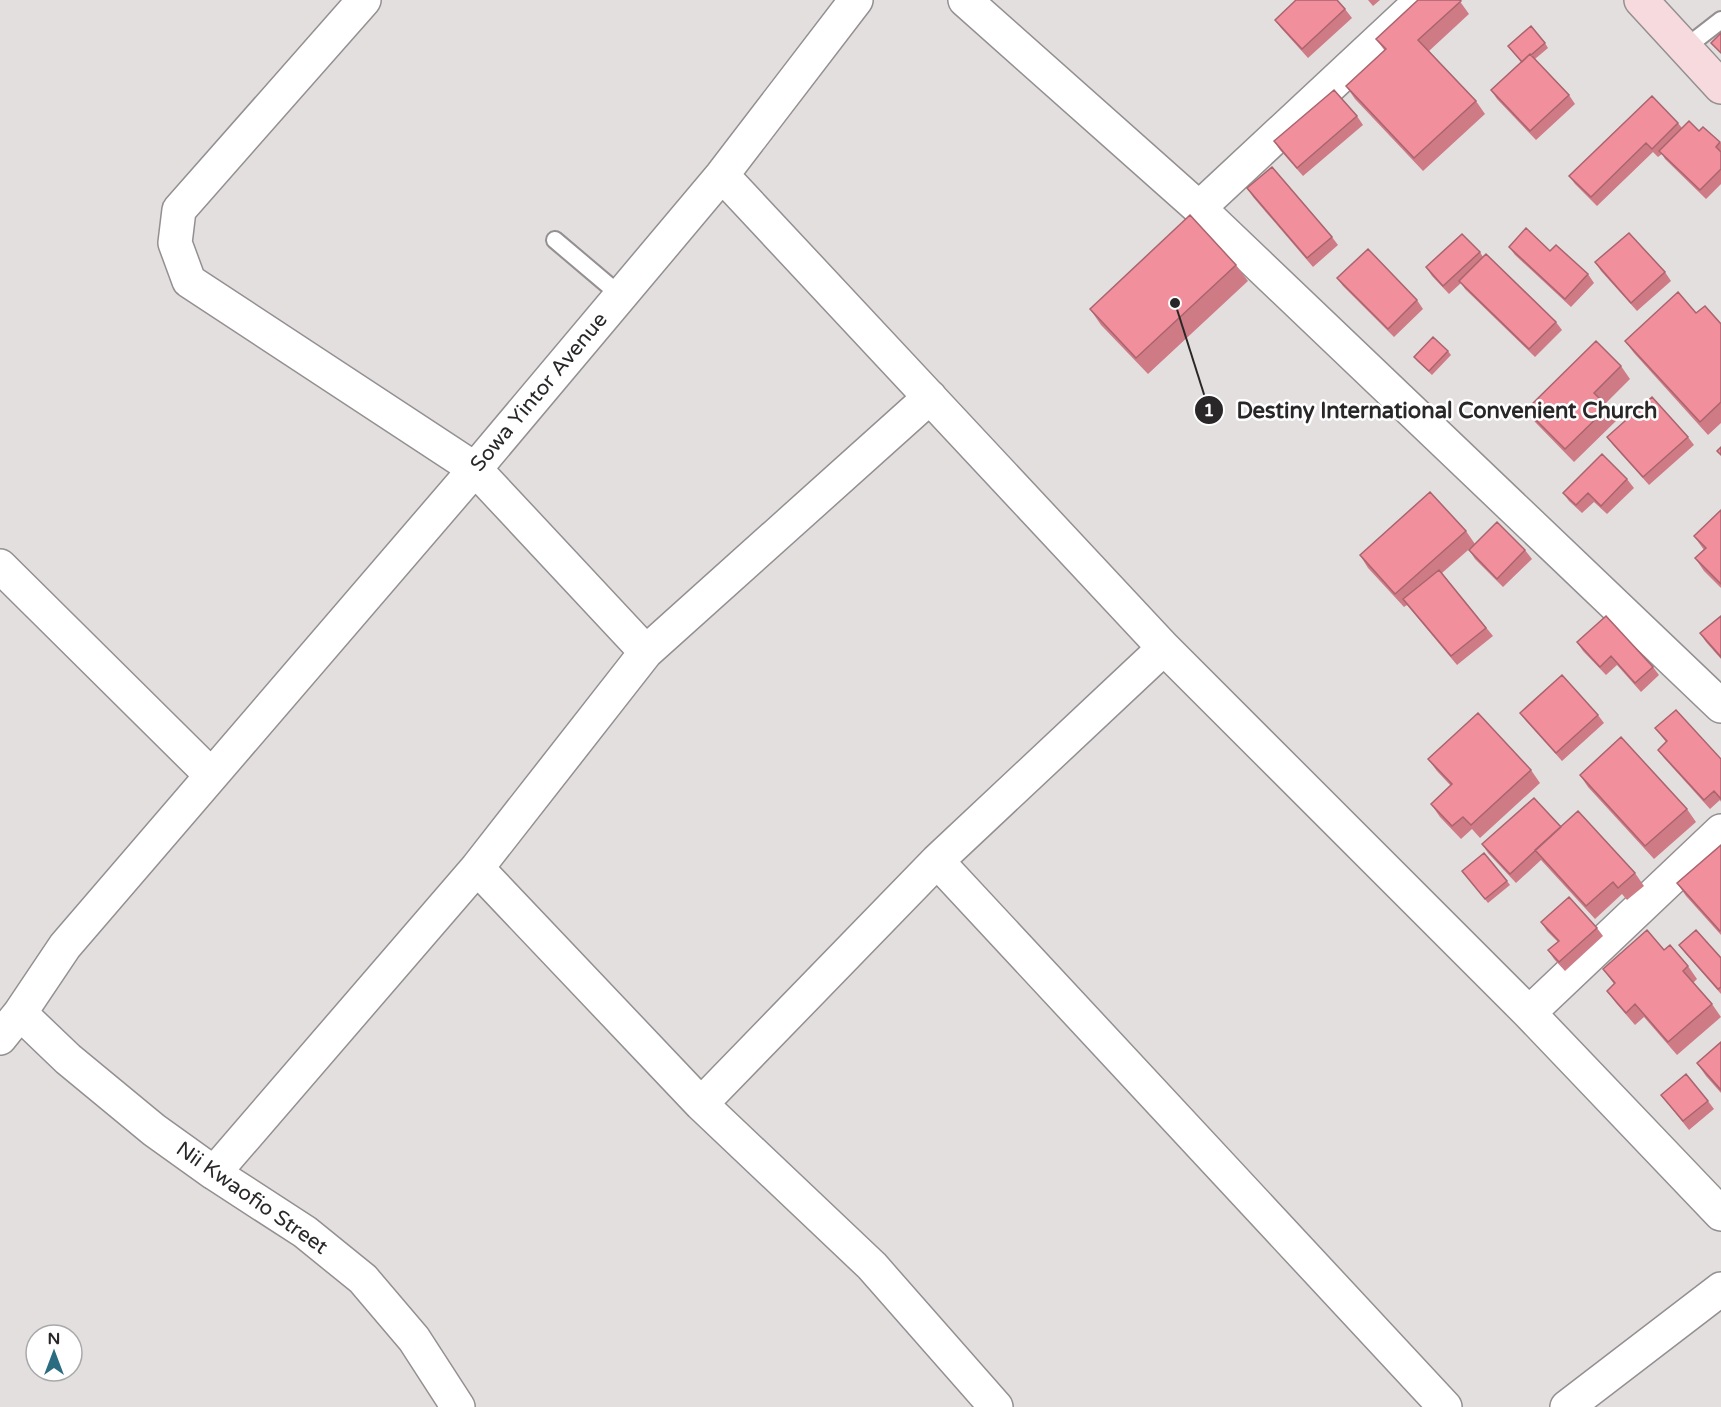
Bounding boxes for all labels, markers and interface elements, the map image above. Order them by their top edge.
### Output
street label: Sowa Yintor Avenue [465,307,613,477]
callout: Destiny International Convenient Church [1194,390,1669,430]
text: Destiny International Convenient Church [1237,398,1657,424]
text: 1 [1203,399,1215,421]
street label: Nii Kwaofio Street [171,1136,333,1260]
north arrow [24,1323,84,1383]
text: N [48,1329,60,1349]

